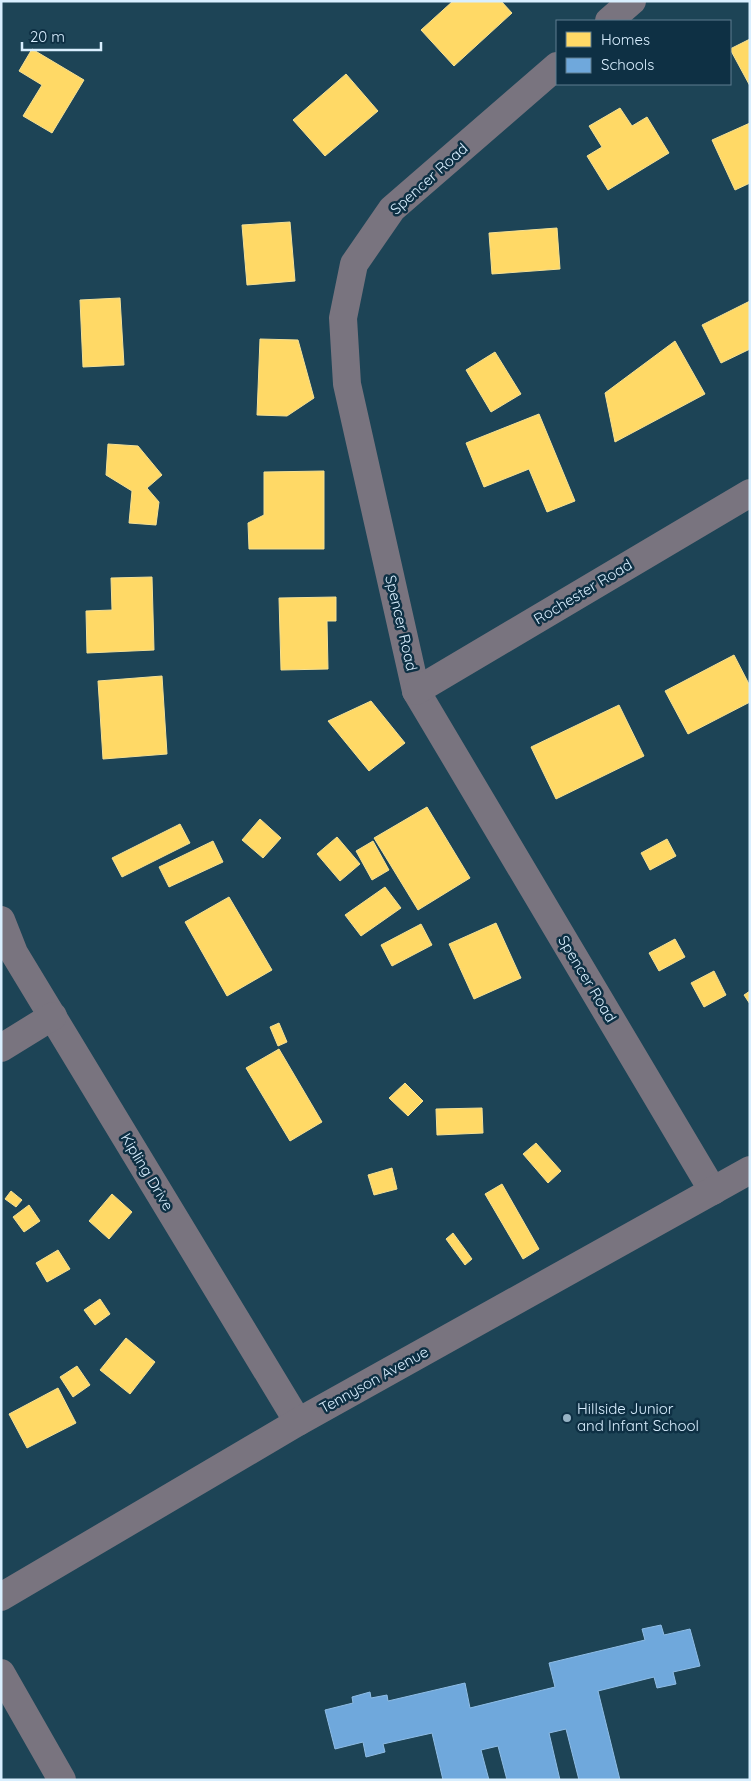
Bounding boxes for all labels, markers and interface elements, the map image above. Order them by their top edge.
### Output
scale bar [22,20,101,52]
legend [556,20,731,85]
text: 20 m [30,27,65,46]
text: Homes [601,30,650,49]
text: Schools [601,55,654,74]
street label: Spencer Road [386,139,471,218]
street label: Rochester Road [530,555,635,628]
street label: Spencer Road [381,573,422,673]
street label: Spencer Road [554,932,621,1026]
street label: Kipling Drive [117,1129,178,1214]
street label: Tennyson Avenue [316,1342,432,1417]
place label: Hillside Junior and Infant School [577,1399,699,1435]
marker: Hillside Junior and Infant School [561,1412,573,1424]

